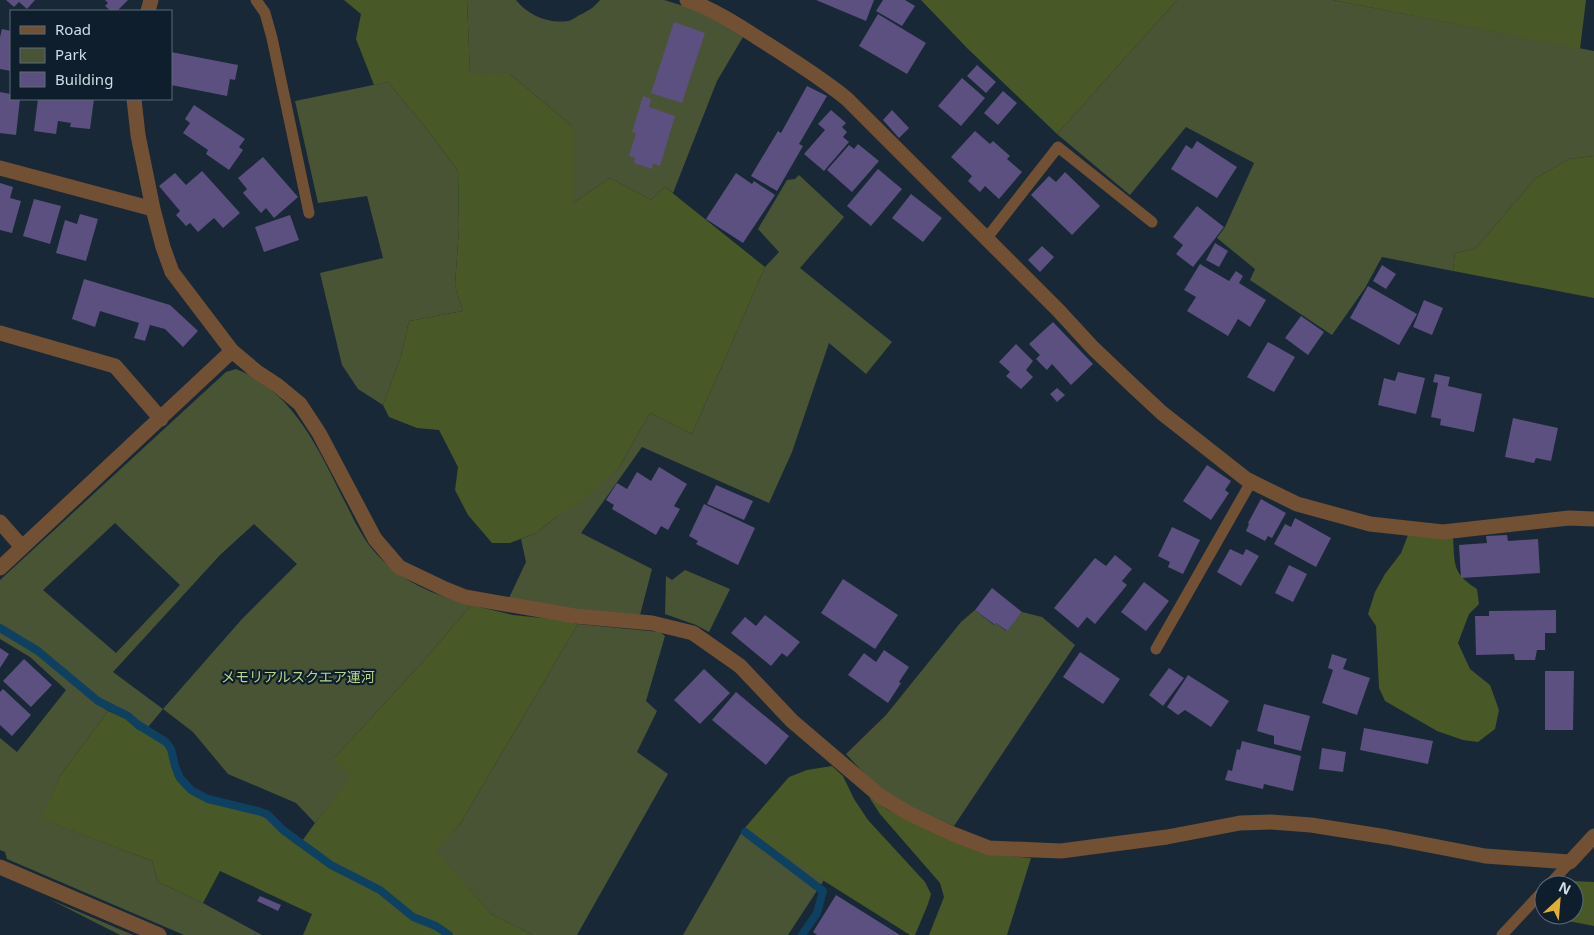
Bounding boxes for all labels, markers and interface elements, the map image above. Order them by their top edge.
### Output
legend [10,10,172,100]
text: Road [55,19,91,39]
text: Park [55,44,87,64]
text: Building [55,69,113,89]
park label: メモリアルスクエア運河 [221,667,375,686]
north arrow [1534,875,1584,925]
text: N [1556,877,1574,899]

